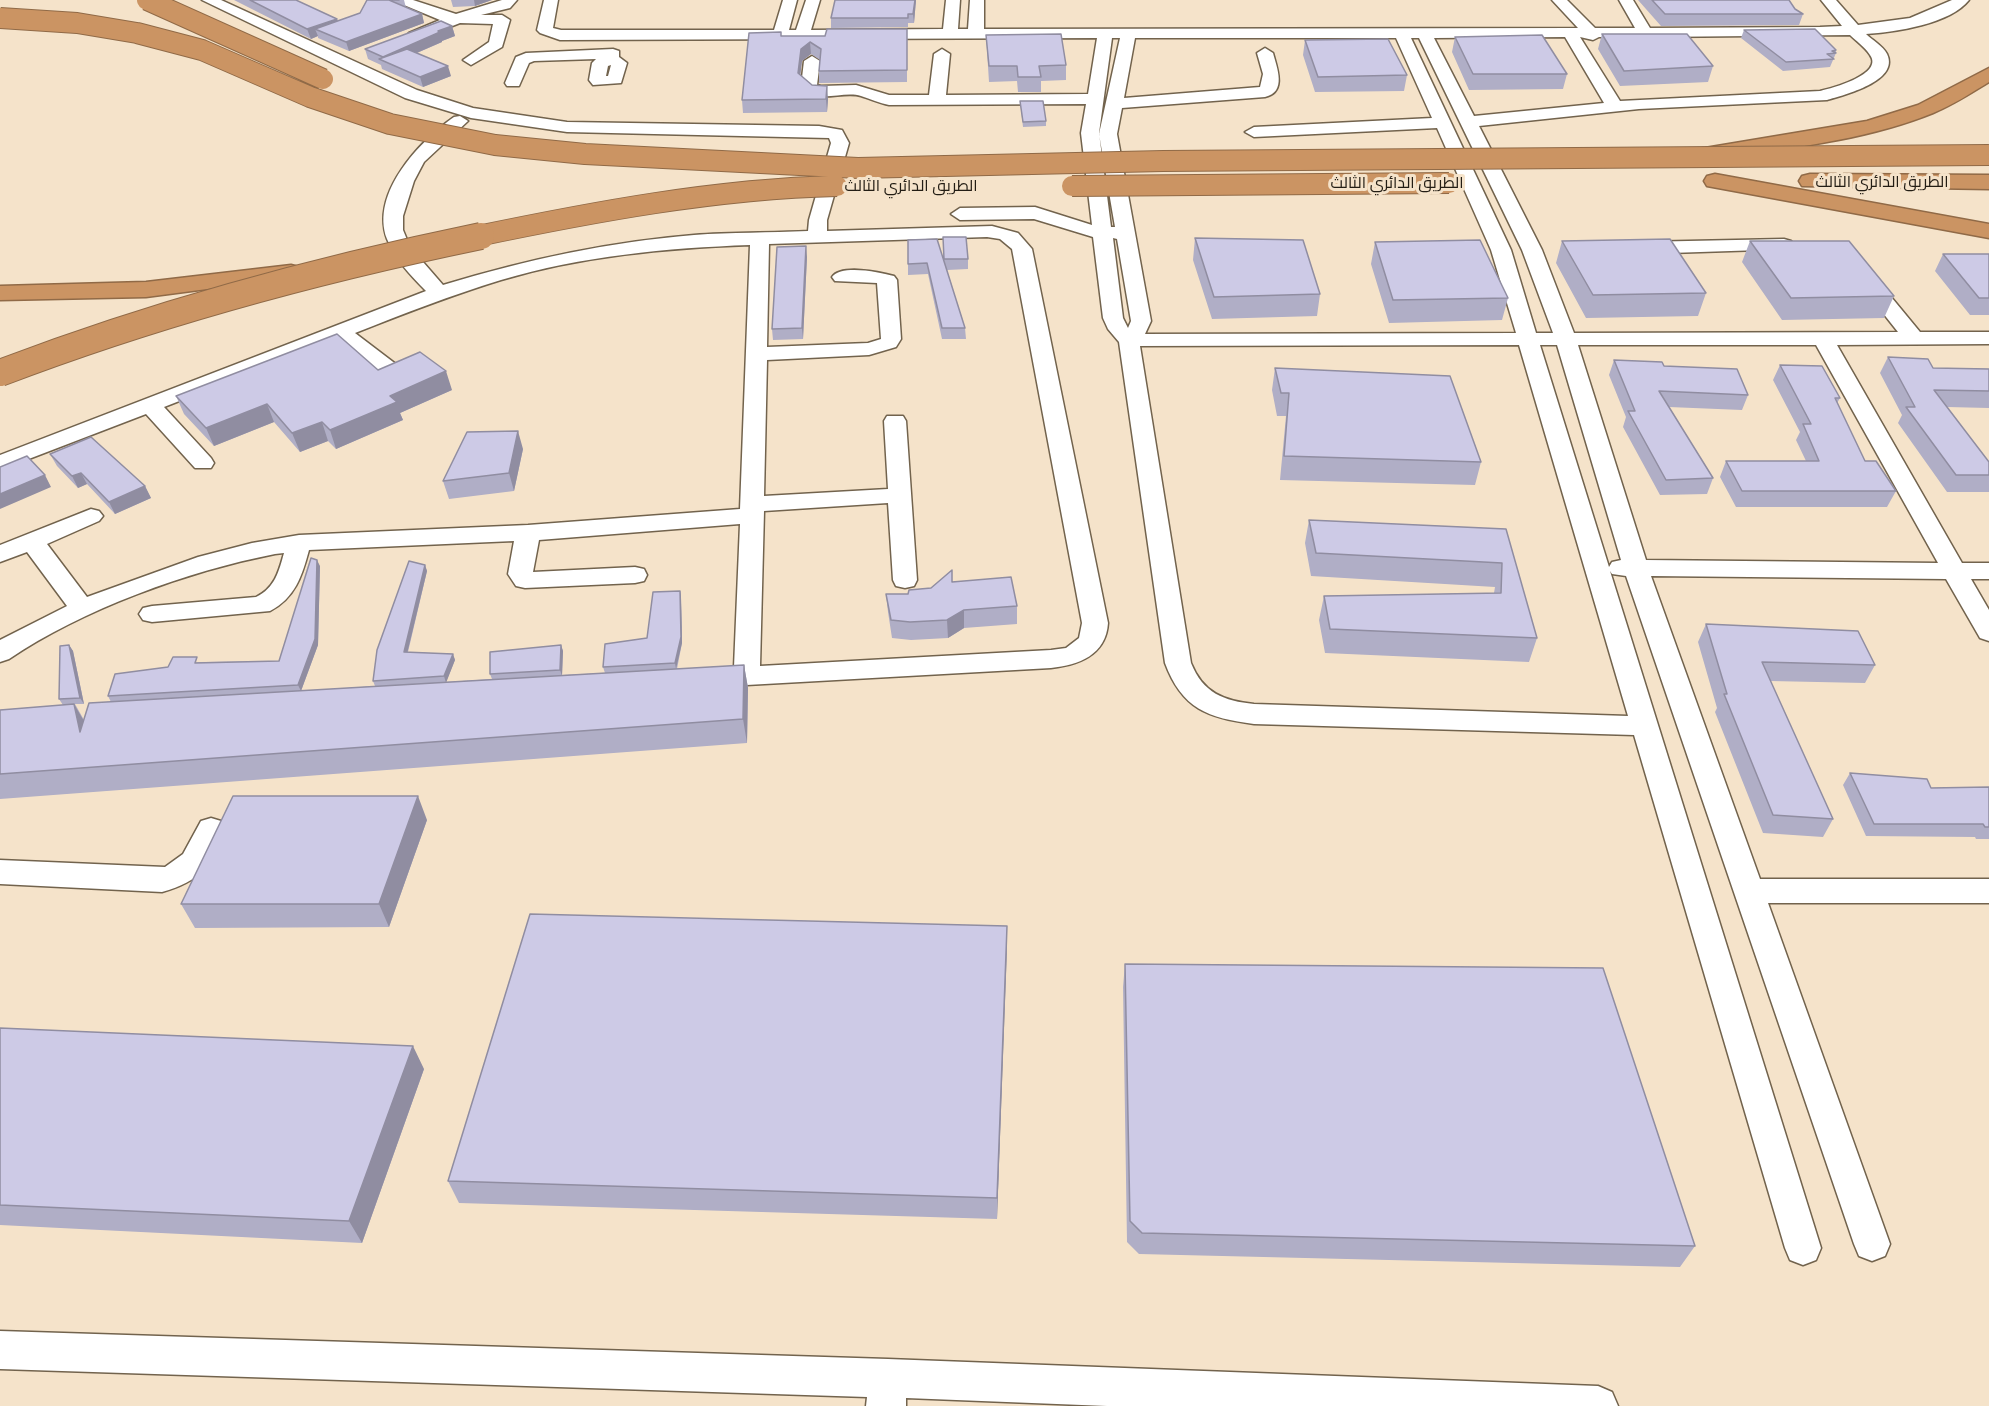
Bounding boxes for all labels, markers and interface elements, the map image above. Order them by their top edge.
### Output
street label: الطريق الدائري الثالث [1815,172,1949,192]
street label: الطريق الدائري الثالث [1330,173,1464,193]
street label: الطريق الدائري الثالث [844,176,978,196]

